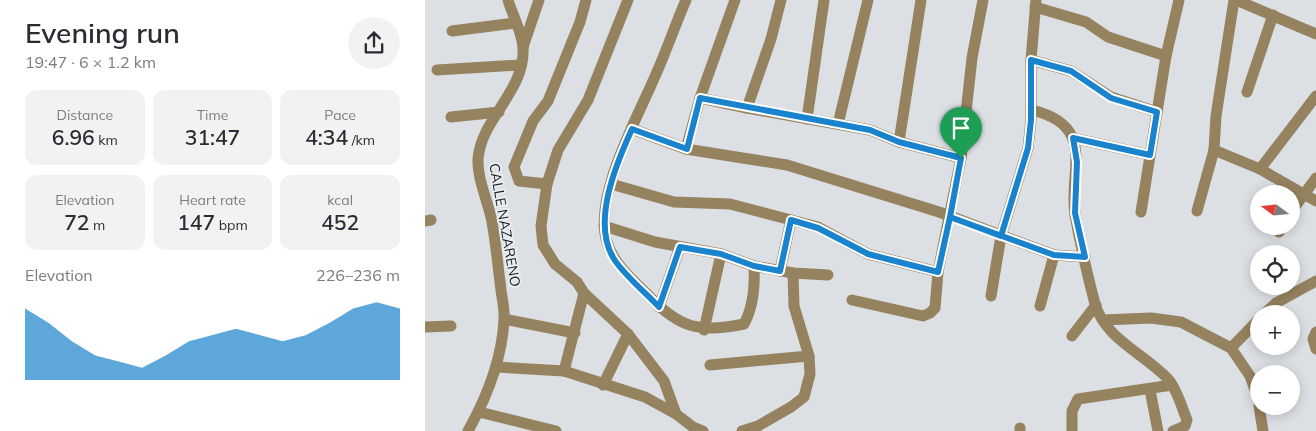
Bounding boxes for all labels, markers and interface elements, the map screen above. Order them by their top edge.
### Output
text: Evening run [25,15,180,50]
button: share [348,17,400,69]
text: 19:47 · 6 × 1.2 km [25,52,156,72]
text: Distance [57,106,113,124]
text: Time [197,106,228,124]
text: Pace [324,106,356,124]
pin [940,107,982,158]
icon: arrive [947,114,975,142]
text: 6.96 [52,124,95,150]
text: 31:47 [185,124,240,150]
text: 4:34 [305,124,348,150]
text: km [95,131,118,149]
text: /km [348,131,375,149]
street label: CALLE NAZARENO [485,162,525,288]
north arrow [1250,185,1300,235]
map controls [1250,185,1300,415]
text: Elevation [55,191,114,209]
text: Heart rate [179,191,246,209]
text: kcal [327,191,353,209]
text: 72 [64,209,89,235]
text: 147 [177,209,215,235]
text: 452 [321,209,359,235]
text: m [89,216,105,234]
text: bpm [215,216,248,234]
button: locate [1250,245,1300,295]
text: Elevation [25,265,93,285]
text: 226–236 m [316,265,400,285]
button: + [1250,305,1300,355]
button: − [1250,365,1300,415]

